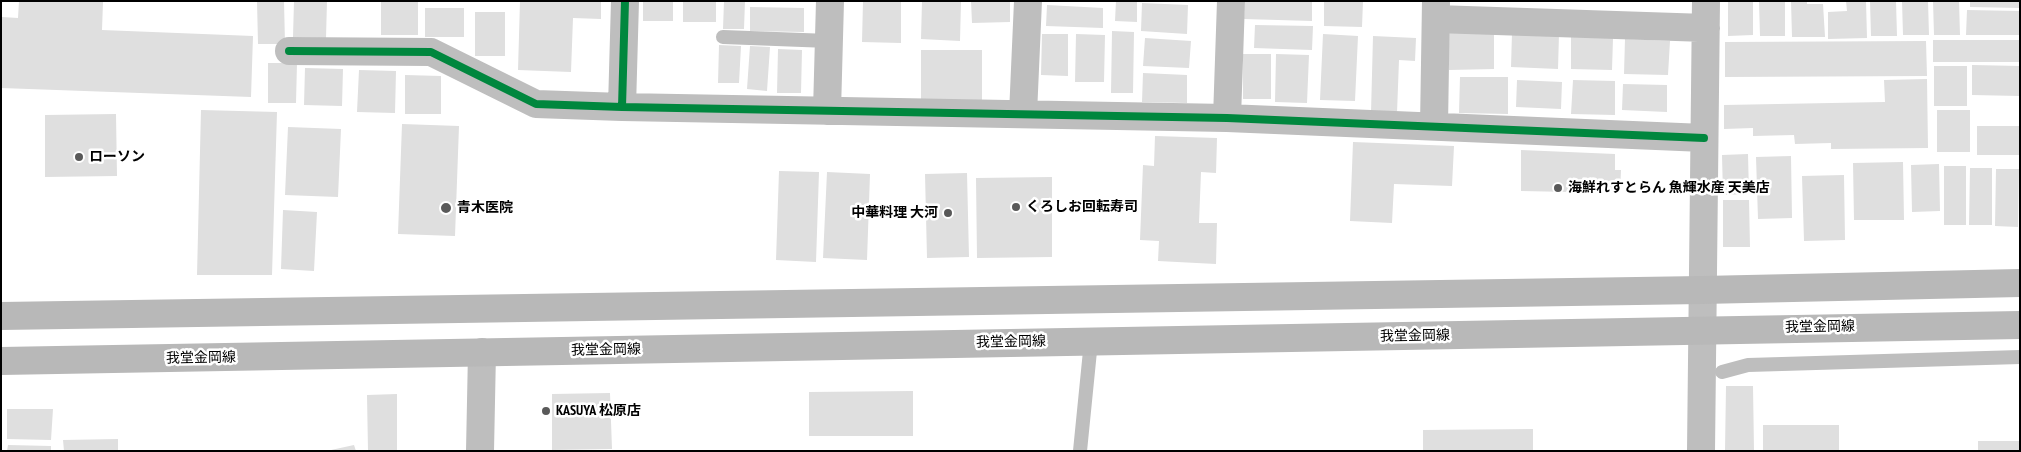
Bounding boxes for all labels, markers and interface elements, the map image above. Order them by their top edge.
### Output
place label: ローソン [89,149,145,165]
marker: ローソン [73,151,85,163]
place label: 海鮮れすとらん 魚輝水産 天美店 [1568,180,1770,196]
marker: 海鮮れすとらん 魚輝水産 天美店 [1552,182,1564,194]
place label: くろしお回転寿司 [1026,199,1138,215]
place label: 青木医院 [457,200,513,216]
marker: 青木医院 [439,201,453,215]
marker: くろしお回転寿司 [1010,201,1022,213]
place label: 中華料理 大河 [851,205,938,221]
marker: 中華料理 大河 [942,207,954,219]
street label: 我堂金岡線 [1785,318,1855,336]
street label: 我堂金岡線 [1380,327,1450,345]
street label: 我堂金岡線 [976,333,1046,351]
street label: 我堂金岡線 [571,341,641,359]
street label: 我堂金岡線 [166,349,236,367]
place label: KASUYA 松原店 [556,403,641,419]
marker: KASUYA 松原店 [540,405,552,417]

